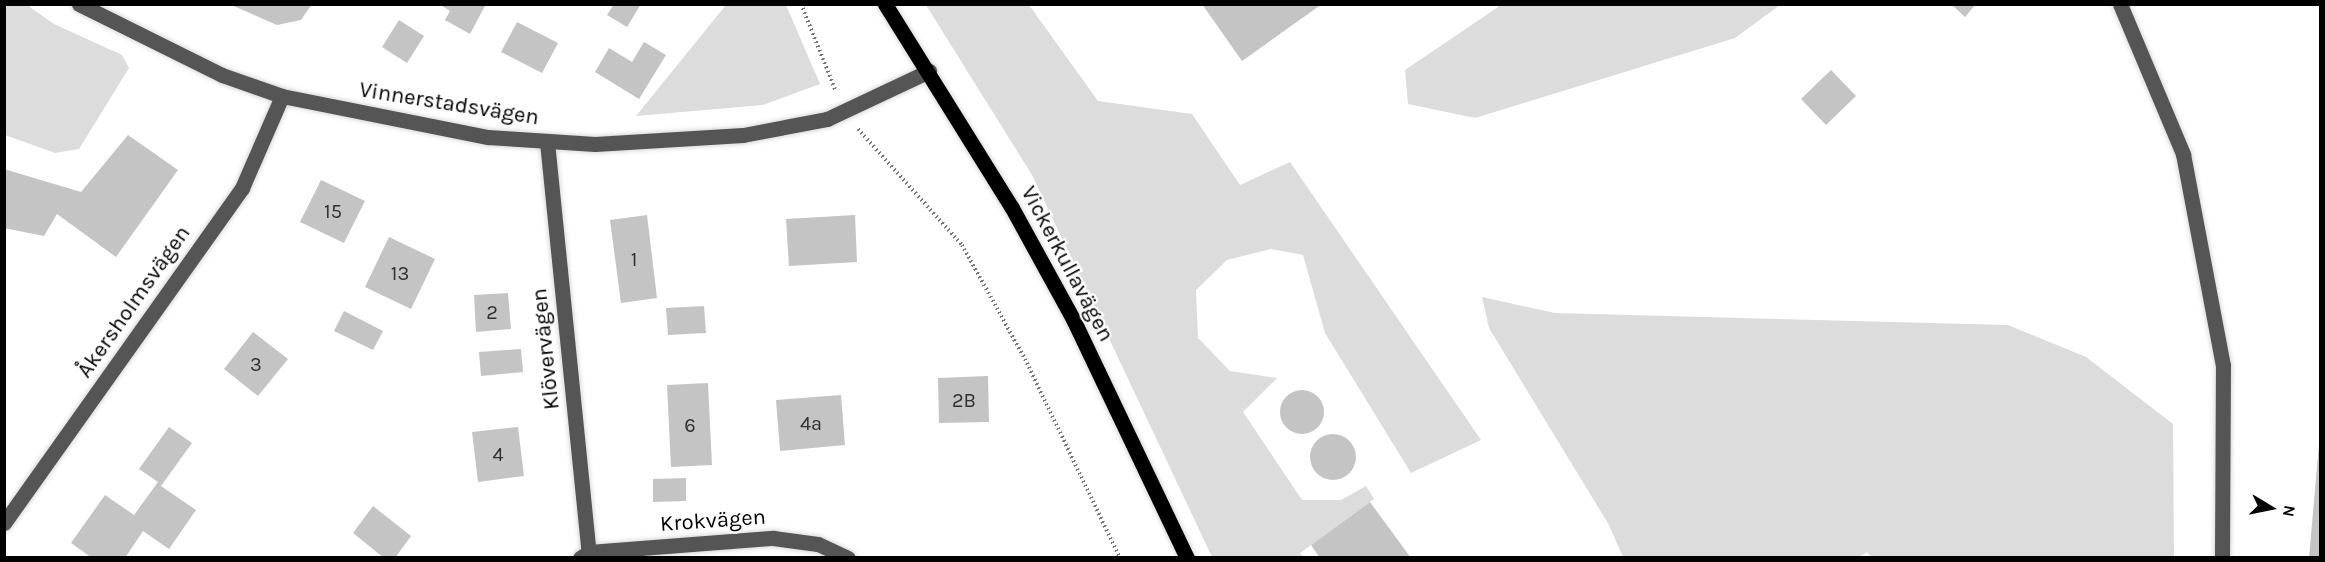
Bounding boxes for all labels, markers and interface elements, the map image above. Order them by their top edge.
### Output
street label: Vinnerstadsvägen [357,77,541,131]
street label: Vickerkullavägen [1015,182,1119,346]
house number: 15 [324,199,342,223]
street label: Åkersholmsvägen [72,221,196,383]
house number: 1 [631,247,637,271]
house number: 13 [391,261,409,285]
street label: Klövervägen [526,287,566,411]
house number: 2 [486,300,498,324]
house number: 3 [250,352,262,376]
house number: 2B [952,388,976,412]
house number: 4a [800,411,822,435]
house number: 6 [684,413,696,437]
house number: 4 [492,442,504,466]
north arrow [2241,478,2301,538]
street label: Krokvägen [659,504,767,538]
text: N [2279,504,2300,519]

